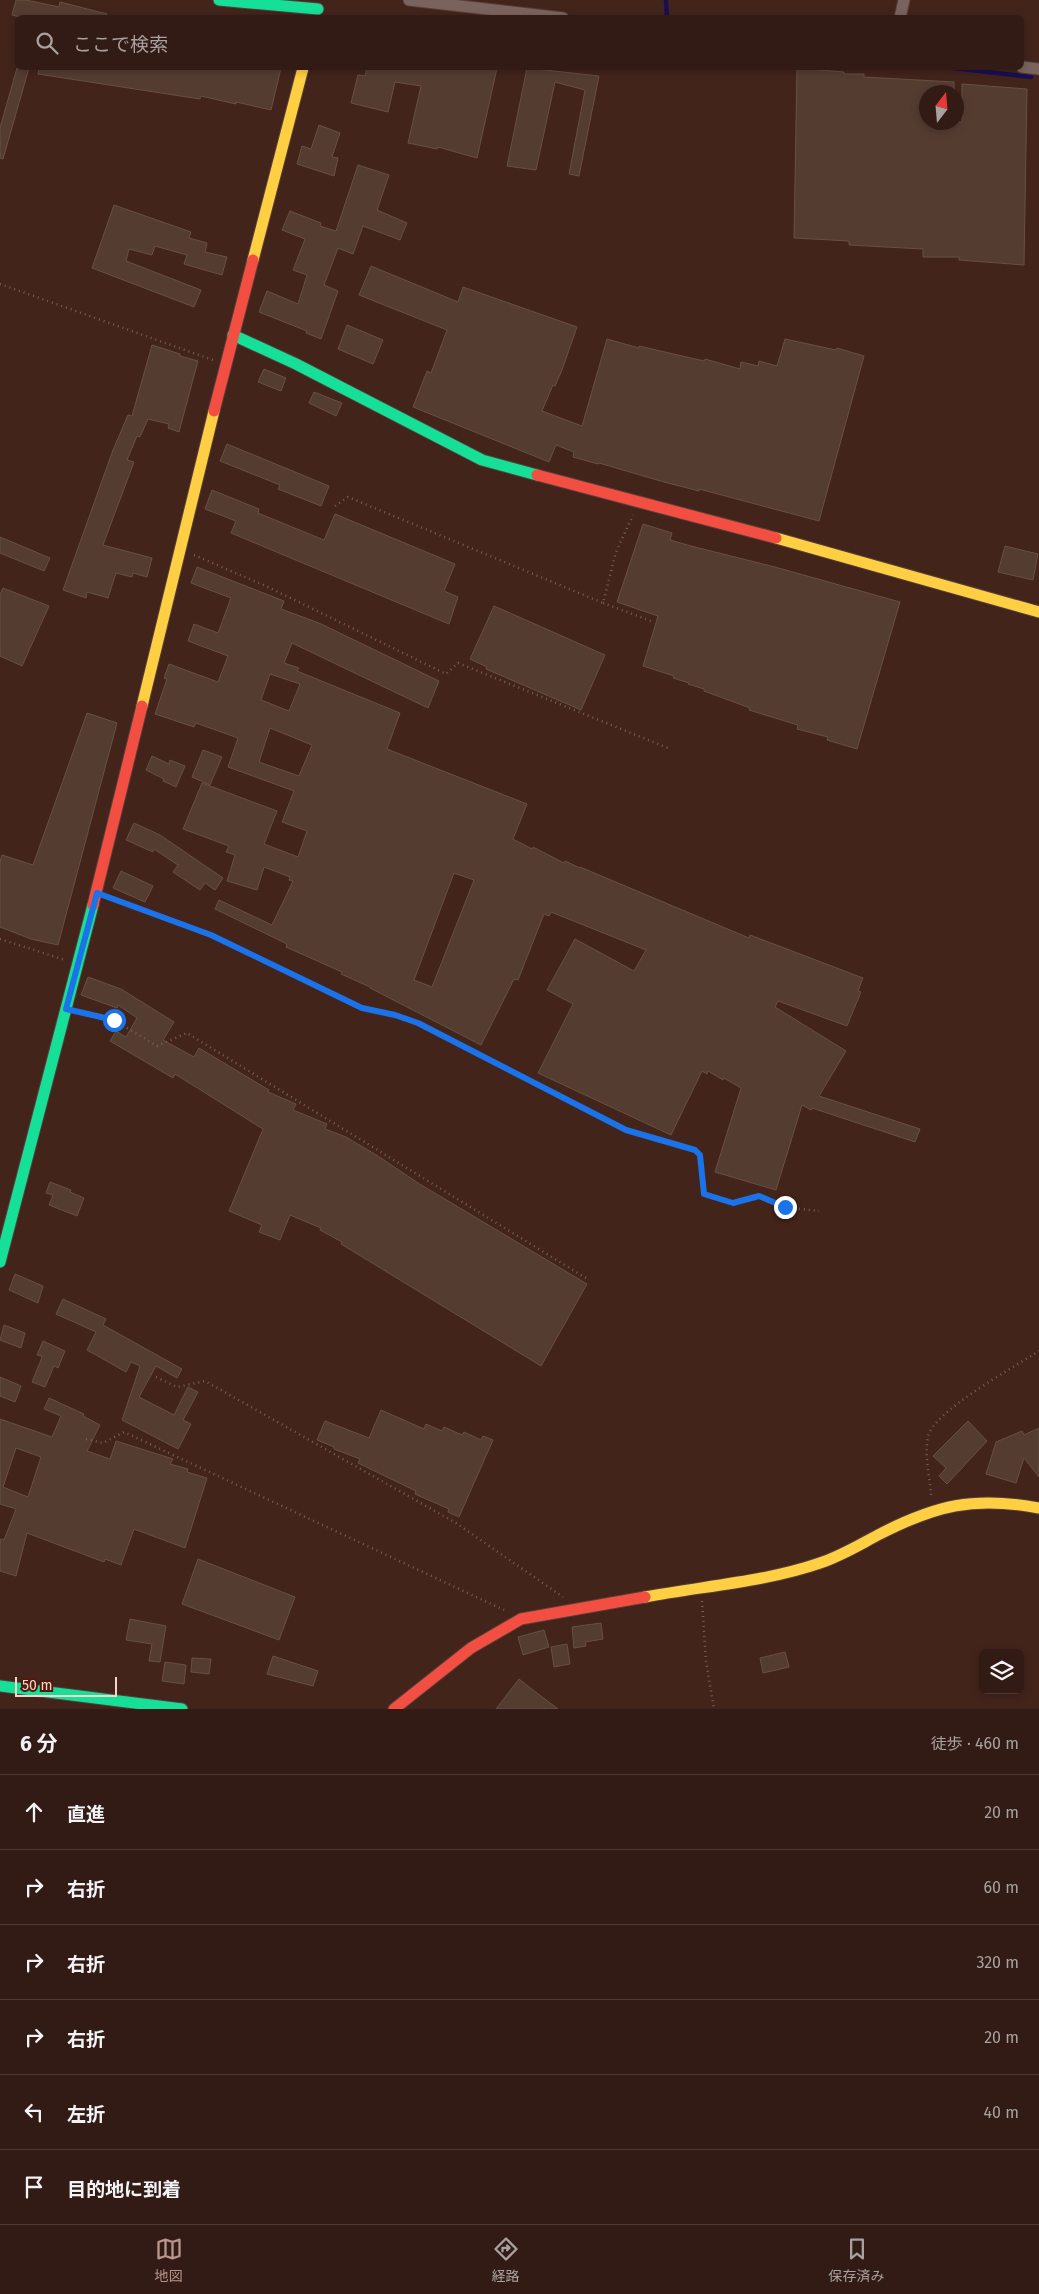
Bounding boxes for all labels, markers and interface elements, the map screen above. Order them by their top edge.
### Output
search box [15,15,1024,70]
icon: search [33,29,61,57]
text: ここで検索 [73,33,168,56]
north arrow [919,85,964,130]
route start [103,1009,126,1032]
route end [774,1196,797,1219]
map controls [979,1649,1024,1694]
button: layers [979,1649,1024,1694]
scale bar [15,1674,118,1697]
text: 50 m [22,1677,53,1694]
text: 6 分 [20,1731,58,1757]
text: 徒歩 · 460 m [931,1734,1019,1753]
icon: ahead [20,1798,48,1826]
text: 直進 [67,1803,105,1826]
text: 20 m [984,1803,1019,1822]
icon: right [20,1873,48,1901]
text: 右折 [67,1878,105,1901]
text: 60 m [984,1878,1019,1897]
icon: right [20,1948,48,1976]
text: 右折 [67,1953,105,1976]
text: 320 m [976,1953,1019,1972]
icon: right [20,2023,48,2051]
text: 右折 [67,2028,105,2051]
text: 20 m [984,2028,1019,2047]
icon: left [20,2098,48,2126]
text: 左折 [67,2103,105,2126]
text: 40 m [984,2103,1019,2122]
icon: arrive [20,2173,48,2201]
text: 目的地に到着 [67,2178,181,2201]
tab: 地図 [155,2235,183,2285]
tab: 経路 [492,2235,520,2285]
tab: 保存済み [829,2235,885,2285]

